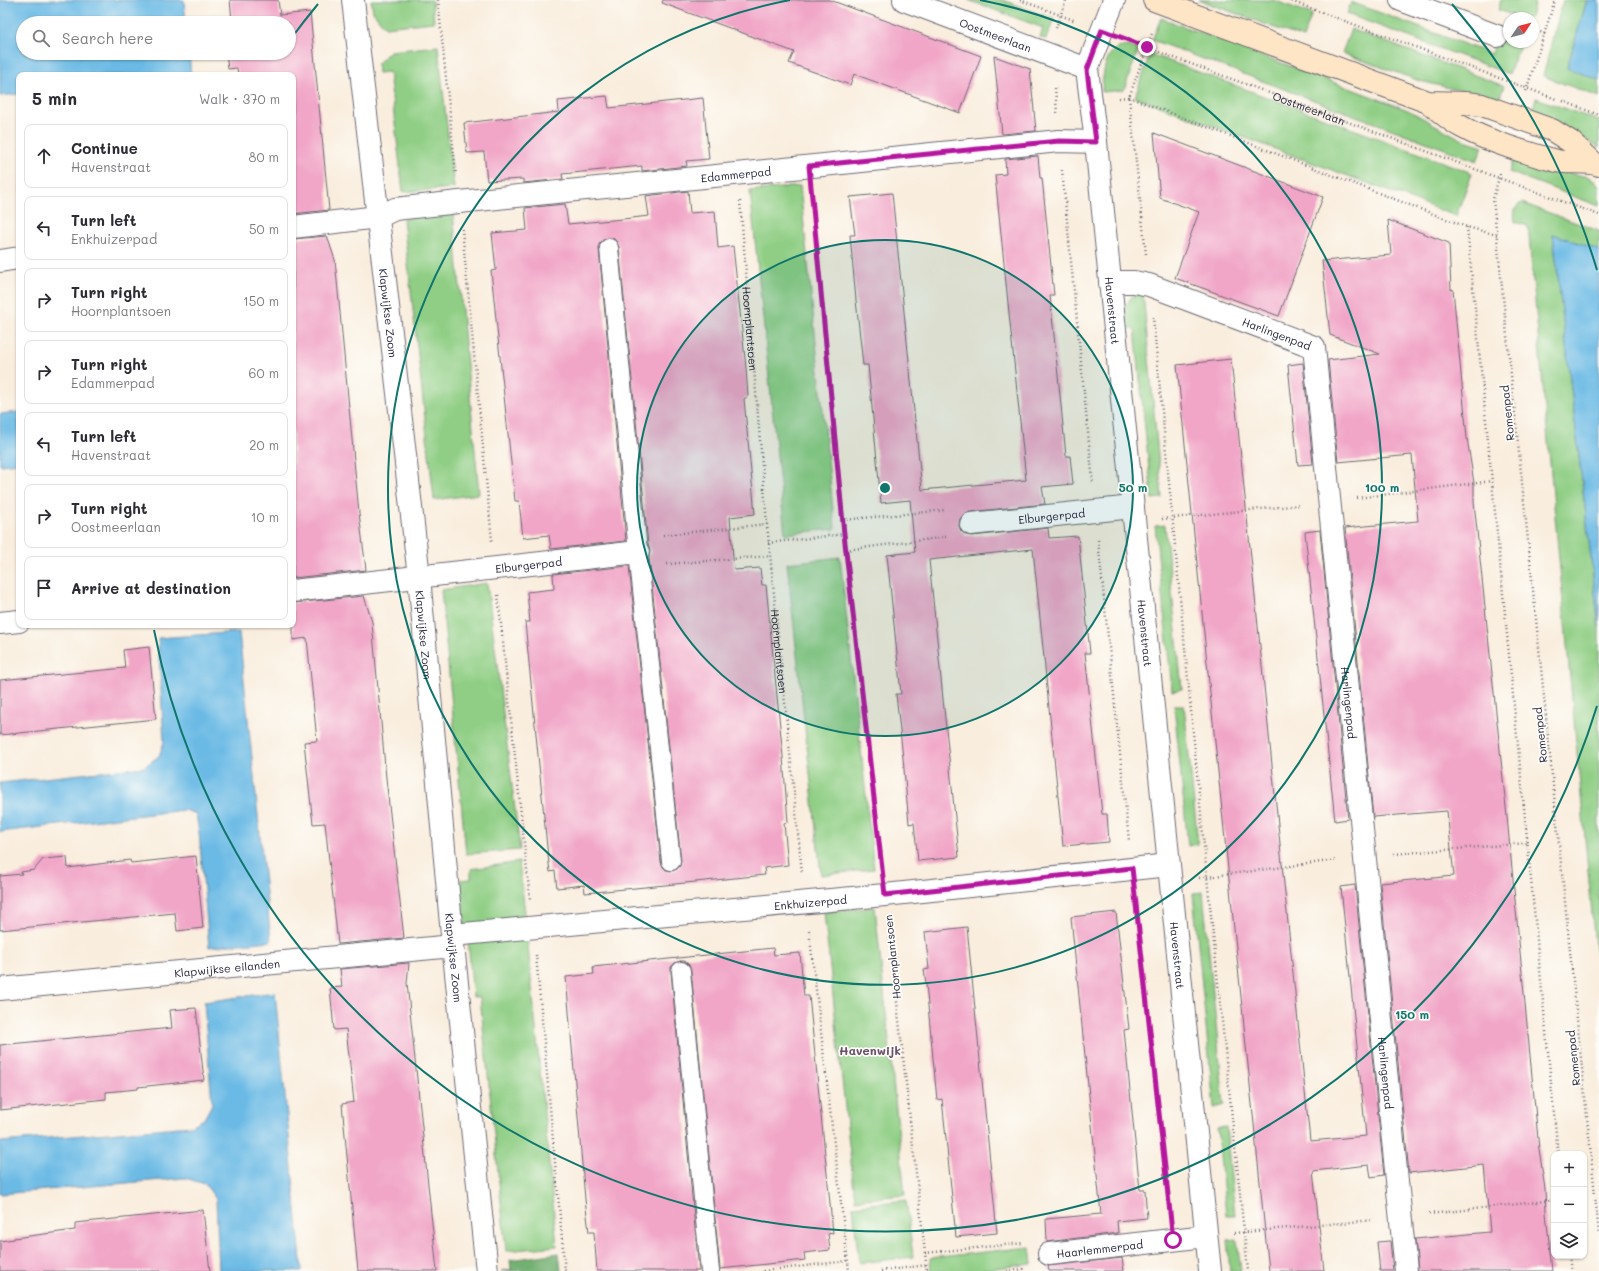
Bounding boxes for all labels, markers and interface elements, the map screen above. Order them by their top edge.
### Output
north arrow [1503,12,1539,48]
street label: Oostmeerlaan [958,14,1034,55]
search box [16,16,296,60]
icon: search [30,27,52,49]
text: Search here [62,28,153,48]
route end [1138,38,1156,56]
text: 5 min [32,87,77,109]
street label: Oostmeerlaan [1271,87,1347,128]
text: Walk · 370 m [199,90,280,107]
text: Continue [71,138,138,158]
icon: ahead [33,145,55,167]
text: 80 m [249,148,279,165]
text: Havenstraat [71,158,151,175]
street label: Edammerpad [700,163,772,185]
text: Turn left [71,210,136,230]
icon: left [33,217,55,239]
text: 50 m [249,220,279,237]
text: Enkhuizerpad [71,230,157,247]
street label: Klapwijkse Zoom [376,268,401,358]
street label: Havenstraat [1102,276,1124,345]
text: Turn right [71,282,148,302]
street label: Hoornplantsoen [740,286,762,371]
icon: right [33,289,55,311]
text: 150 m [243,292,279,309]
text: Hoornplantsoen [71,302,171,319]
street label: Harlingenpad [1240,313,1314,353]
text: Turn right [71,354,148,374]
icon: right [33,361,55,383]
text: 60 m [249,364,279,381]
text: Edammerpad [71,374,154,391]
street label: Romenpad [1497,384,1517,442]
text: Turn left [71,426,136,446]
icon: left [33,433,55,455]
text: 20 m [249,436,279,453]
text: Havenstraat [71,446,151,463]
text: 50 m [1119,479,1147,495]
text: 100 m [1365,479,1399,495]
centre of rings [878,481,892,495]
text: Turn right [71,498,148,518]
icon: right [33,505,55,527]
street label: Elburgerpad [1017,505,1086,527]
text: 10 m [251,508,279,525]
text: Oostmeerlaan [71,518,161,535]
street label: Elburgerpad [494,553,563,576]
icon: arrive [33,577,55,599]
text: Arrive at destination [71,578,231,598]
street label: Klapwijkse Zoom [413,590,436,680]
street label: Havenstraat [1135,598,1156,667]
street label: Hoornplantsoen [768,608,791,694]
street label: Harlingenpad [1338,666,1360,739]
street label: Romenpad [1530,706,1550,764]
street label: Enkhuizerpad [773,891,848,913]
street label: Klapwijkse Zoom [443,912,466,1003]
street label: Hoornplantsoen [880,914,904,1000]
street label: Havenstraat [1167,921,1189,990]
street label: Klapwijkse eilanden [173,955,281,980]
text: 150 m [1395,1006,1429,1022]
street label: Romenpad [1563,1029,1583,1087]
street label: Harlingenpad [1375,1036,1397,1110]
district label: Havenwijk [839,1042,901,1058]
map controls [1551,1151,1587,1259]
button: + [1551,1151,1587,1187]
button: − [1551,1187,1587,1223]
button: layers [1551,1223,1587,1259]
route start [1164,1231,1182,1249]
street label: Haarlemmerpad [1055,1236,1144,1261]

